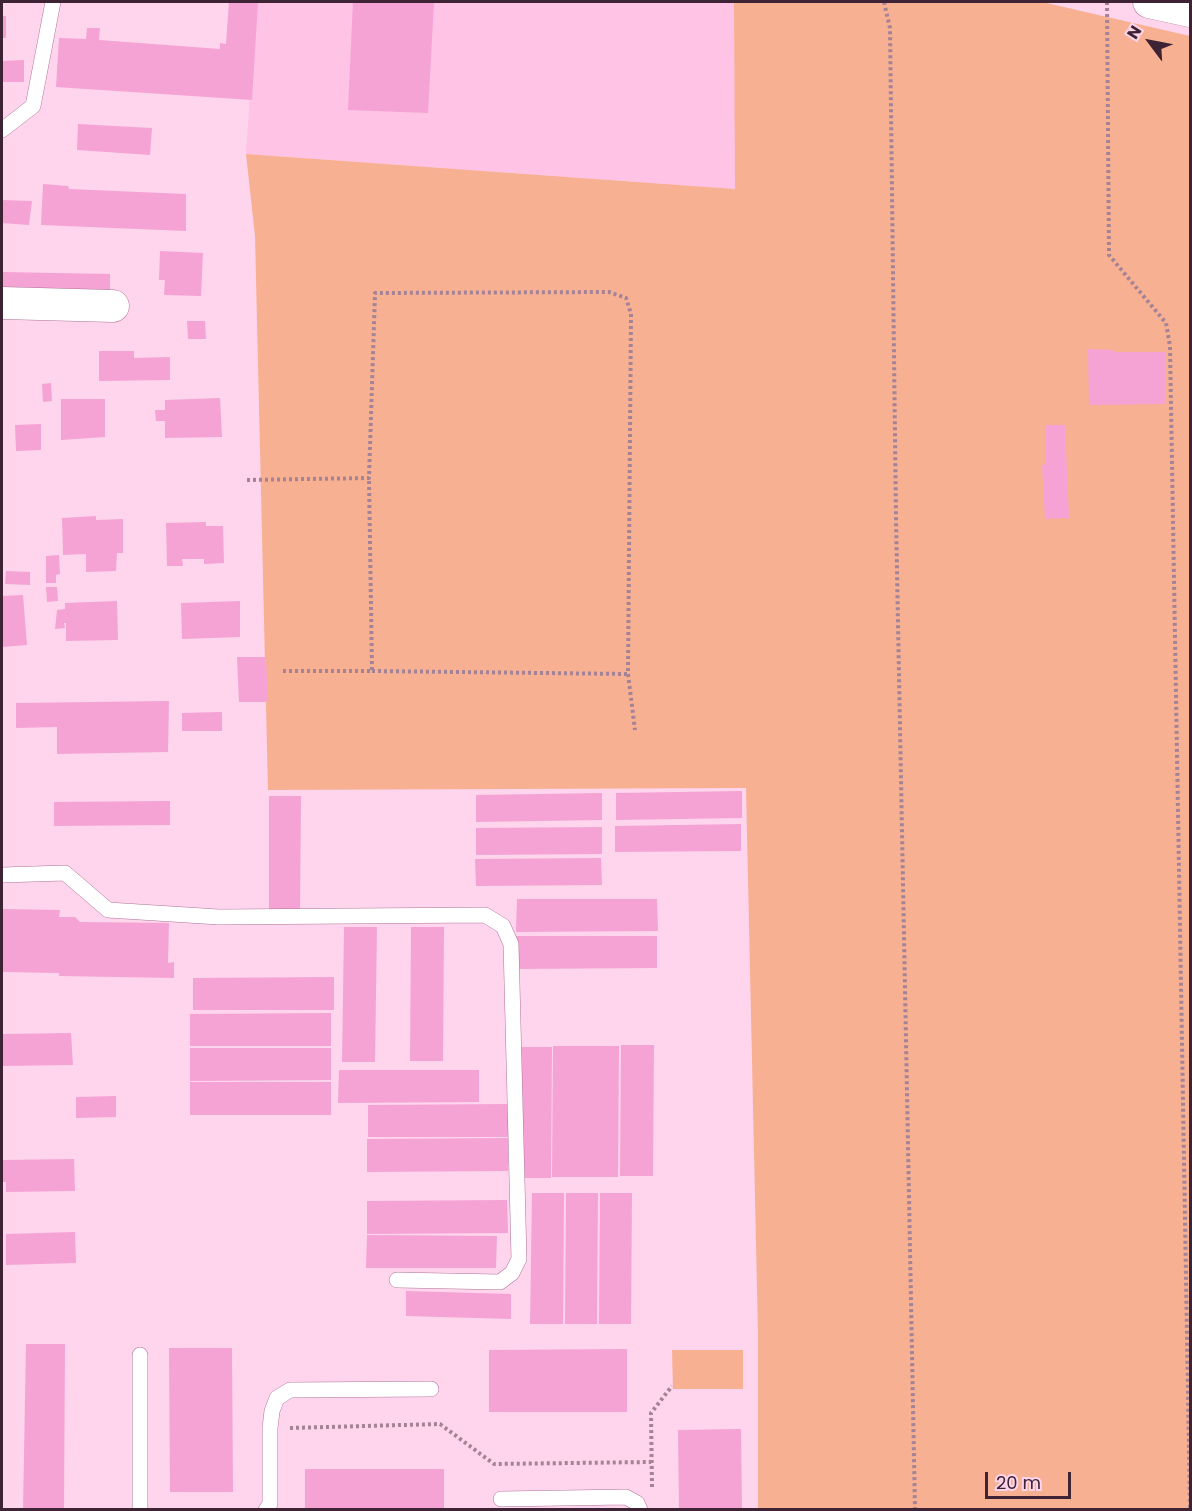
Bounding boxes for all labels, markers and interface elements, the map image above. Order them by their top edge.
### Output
north arrow [1120,12,1180,72]
text: N [1121,21,1147,43]
scale bar [988,1460,1074,1498]
text: 20 m [996,1470,1041,1495]

